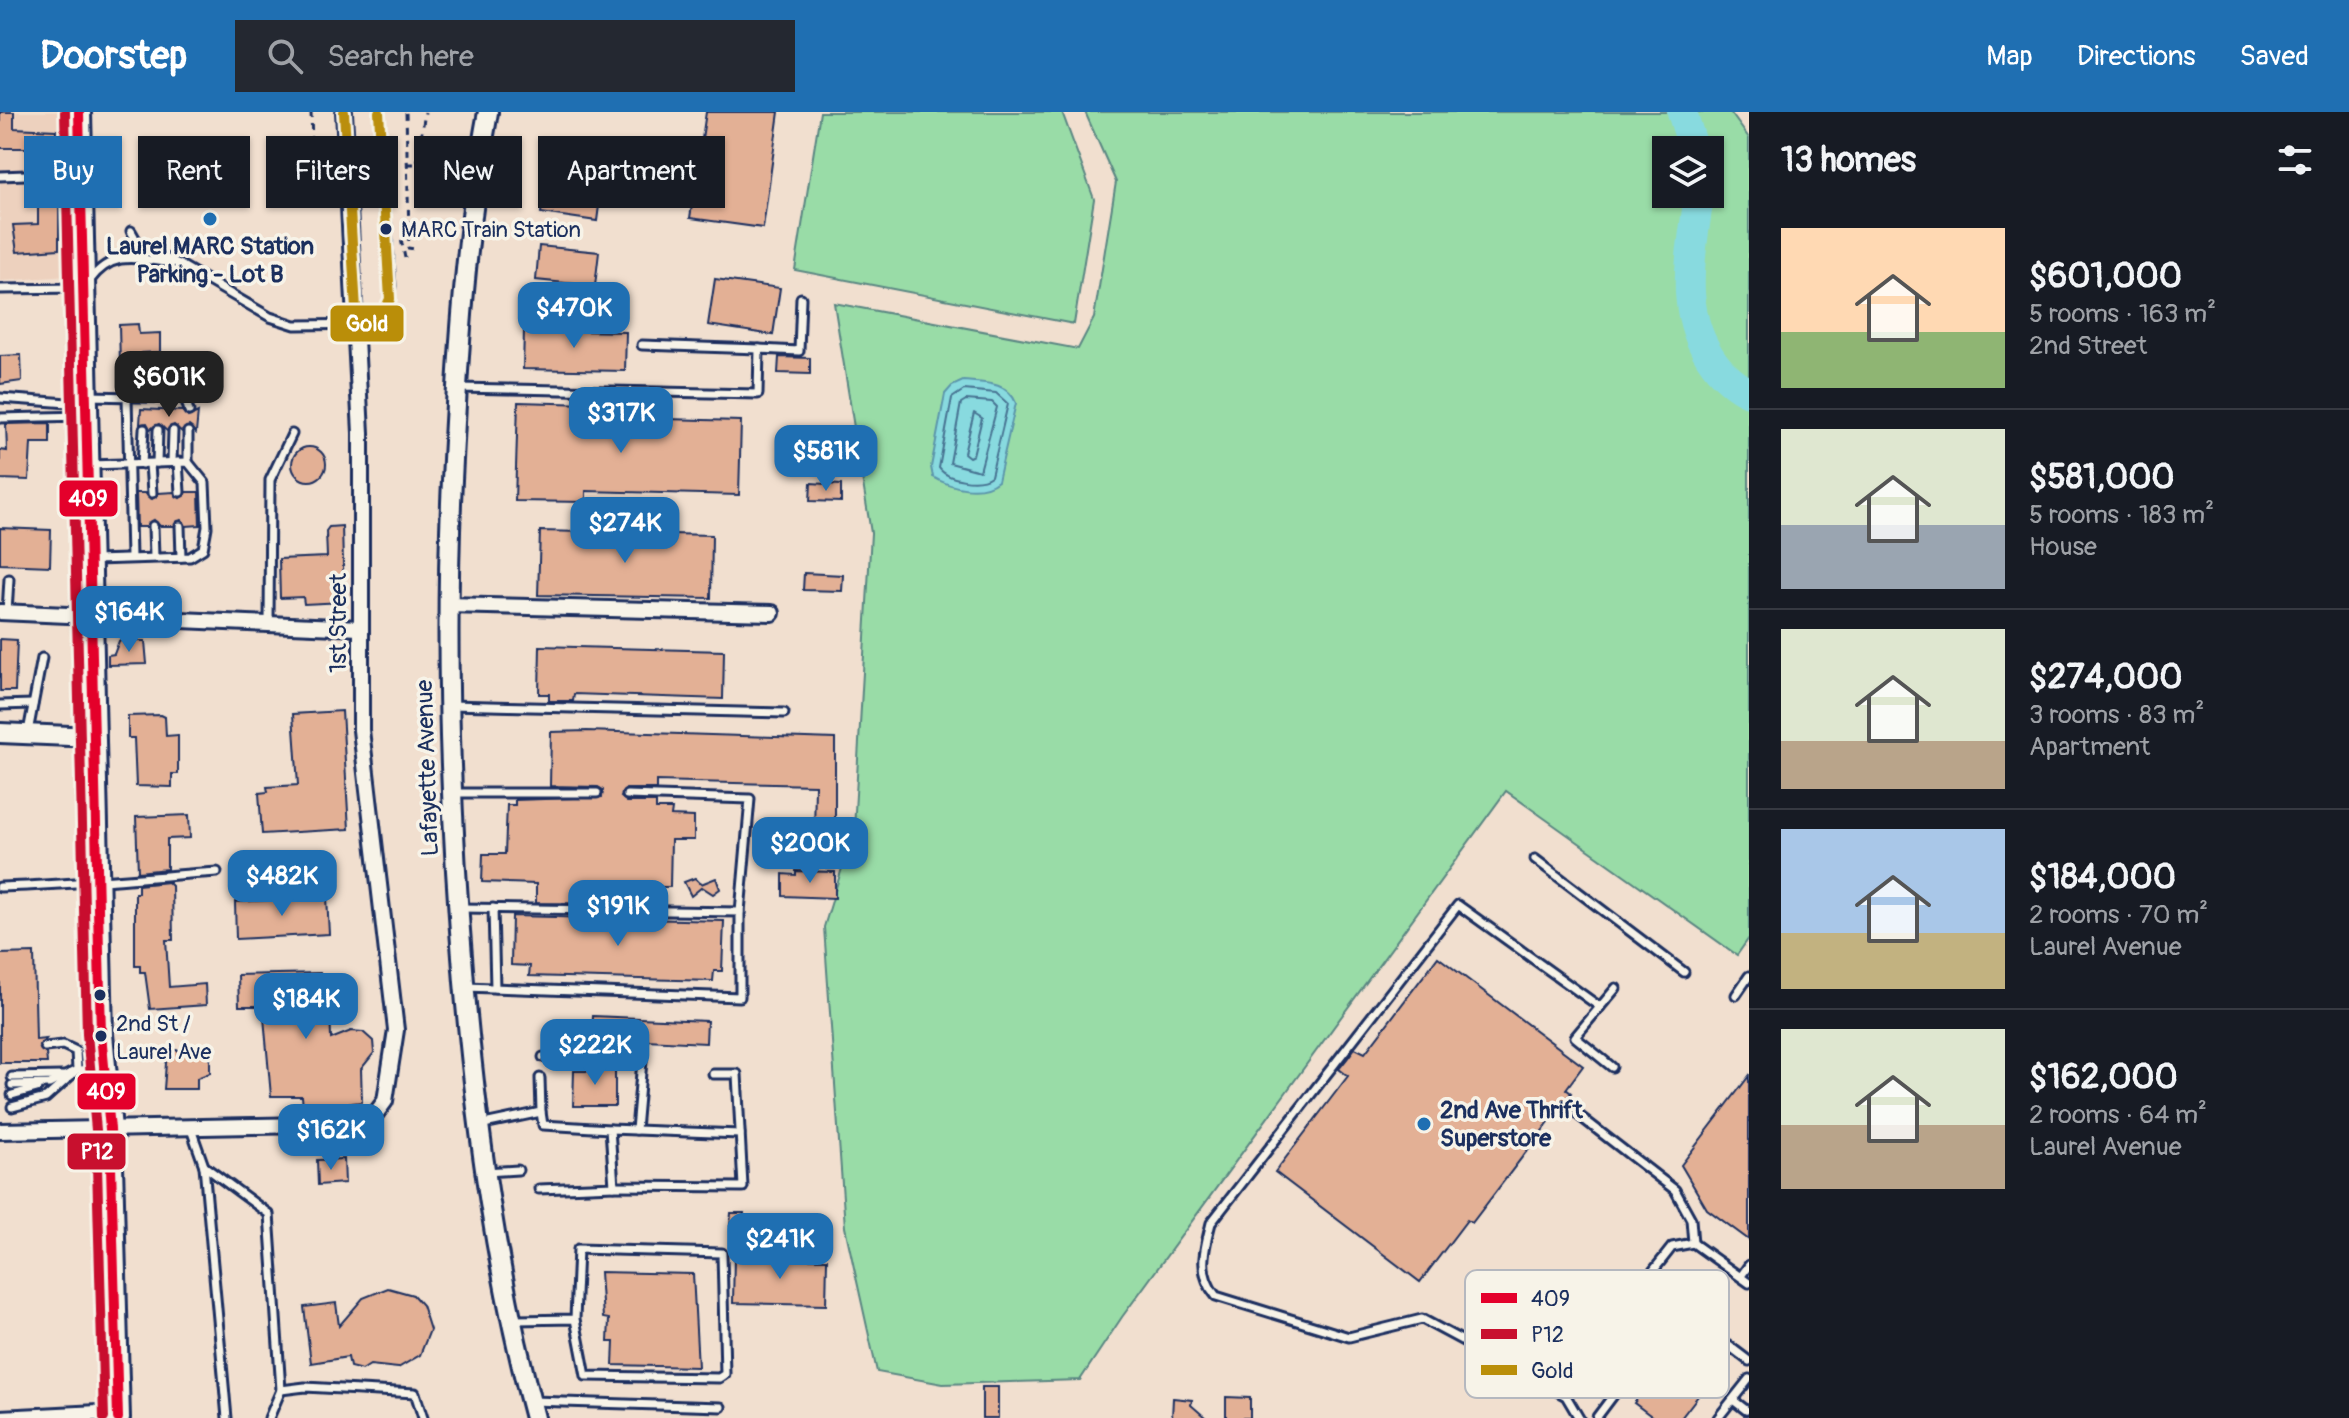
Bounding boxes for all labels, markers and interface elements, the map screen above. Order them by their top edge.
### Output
search box [235,20,795,92]
text: Doorstep [40,32,187,80]
icon: search [263,34,307,78]
text: Search here [327,38,474,75]
text: Map [1986,39,2033,74]
text: Directions [2077,39,2196,74]
text: Saved [2240,39,2309,74]
chip: Buy [24,136,122,208]
chip: Rent [138,136,250,208]
chip: Filters [266,136,398,208]
chip: New [414,136,522,208]
chip: Apartment [538,136,725,208]
map controls [1652,136,1724,208]
button: layers [1652,136,1724,208]
icon: filters [2273,138,2317,182]
text: 13 homes [1781,139,1916,182]
marker: Laurel MARC Station Parking - Lot B [201,210,219,228]
place label: MARC Train Station [401,216,581,244]
marker: MARC Train Station [378,221,394,237]
place label: Laurel MARC Station Parking - Lot B [106,232,314,289]
text: $601,000 [2029,255,2182,298]
icon: home [1845,260,1941,356]
pin: $470K [518,282,630,350]
text: $470K [536,292,612,324]
text: 5 rooms · 163 m² [2029,298,2216,330]
line badge: Gold [329,304,405,343]
text: Gold [346,310,388,338]
text: 2nd Street [2029,330,2147,362]
pin: $601K [113,351,225,419]
text: $601K [133,361,205,393]
pin: $317K [565,387,677,455]
text: $317K [587,397,655,429]
pin: $581K [770,425,882,493]
text: $581K [792,435,860,467]
text: $581,000 [2029,456,2175,499]
icon: home [1845,461,1941,557]
line badge: 409 [58,479,119,518]
text: 409 [68,485,108,513]
pin: $274K [569,497,681,565]
text: 5 rooms · 183 m² [2029,499,2214,531]
text: $274K [588,507,662,539]
text: House [2029,531,2097,563]
street label: 1st Street [324,573,353,673]
pin: $164K [73,586,185,654]
text: $164K [94,596,164,628]
text: $274,000 [2029,656,2182,699]
icon: home [1845,661,1941,757]
street label: Lafayette Avenue [410,679,445,857]
text: 3 rooms · 83 m² [2029,699,2204,731]
text: Apartment [2029,731,2150,763]
pin: $200K [754,817,866,885]
text: $200K [770,827,850,859]
pin: $482K [226,850,338,918]
text: $184,000 [2029,856,2176,899]
text: $482K [246,860,318,892]
icon: home [1845,861,1941,957]
pin: $191K [562,880,674,948]
text: $191K [586,890,650,922]
text: 2 rooms · 70 m² [2029,899,2208,931]
text: Laurel Avenue [2029,931,2182,963]
pin: $184K [250,973,362,1041]
text: $184K [272,983,340,1015]
unlabelled marker [92,987,108,1003]
place label: 2nd St / Laurel Ave [116,1010,211,1066]
pin: $222K [539,1019,651,1087]
marker: 2nd St / Laurel Ave [93,1028,109,1044]
text: $222K [558,1029,632,1061]
text: $162,000 [2029,1056,2178,1099]
icon: home [1845,1061,1941,1157]
line badge: 409 [76,1072,137,1111]
text: 409 [86,1078,126,1106]
place label: 2nd Ave Thrift Superstore [1440,1096,1584,1153]
text: 2 rooms · 64 m² [2029,1099,2207,1131]
pin: $162K [275,1104,387,1172]
text: $162K [296,1114,366,1146]
marker: 2nd Ave Thrift Superstore [1415,1115,1433,1133]
text: Laurel Avenue [2029,1131,2182,1163]
line badge: P12 [66,1132,127,1171]
text: P12 [80,1138,114,1166]
pin: $241K [724,1213,836,1281]
text: $241K [745,1223,815,1255]
legend [1465,1270,1729,1398]
text: 409 [1531,1285,1570,1313]
text: P12 [1531,1321,1564,1349]
text: Gold [1531,1357,1573,1385]

